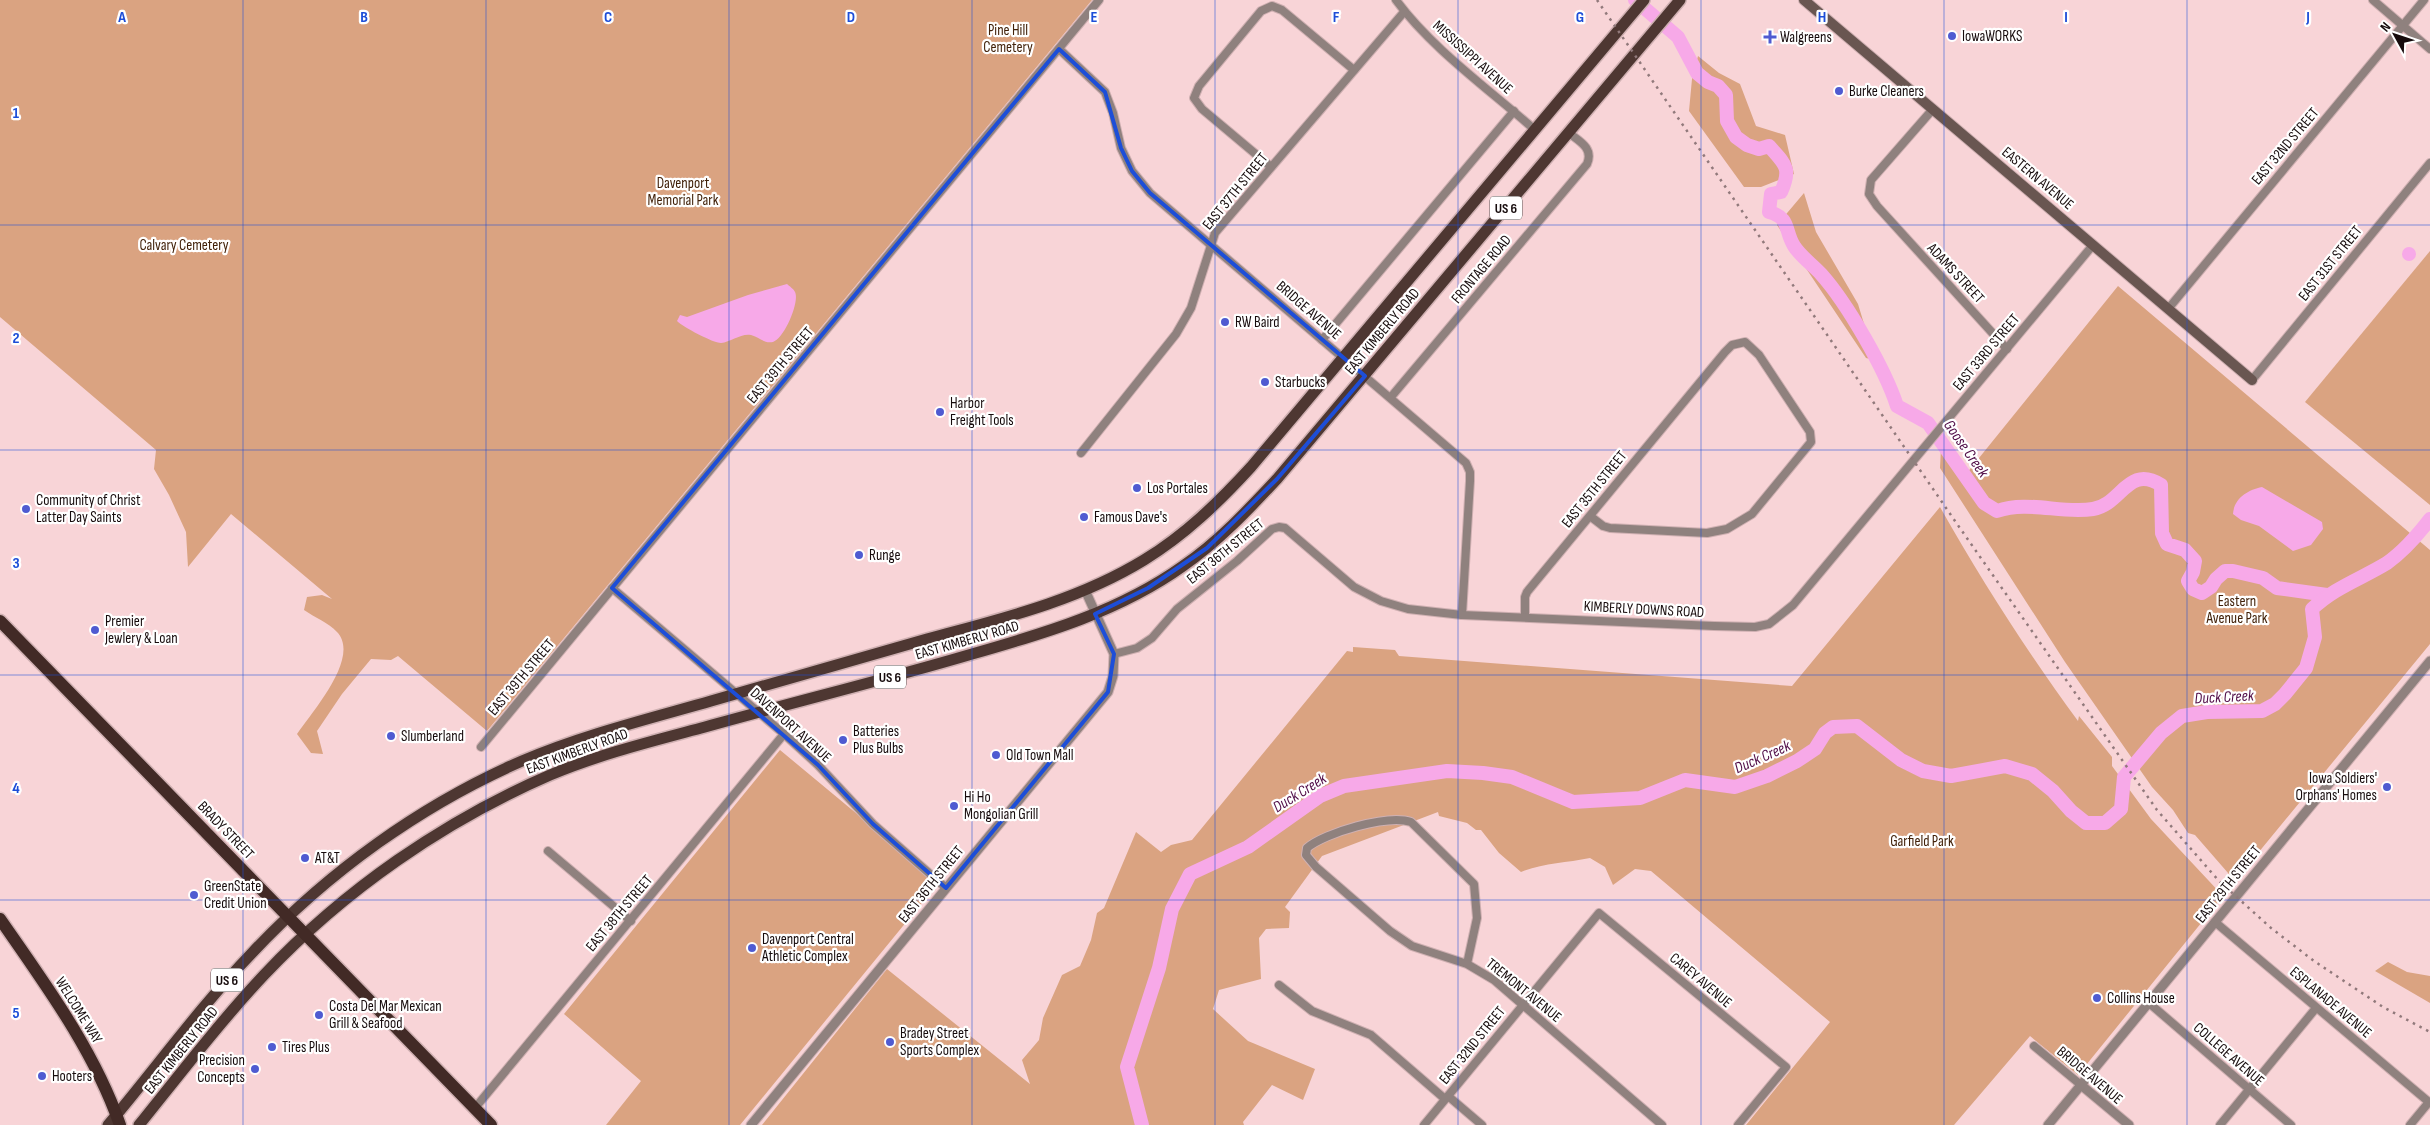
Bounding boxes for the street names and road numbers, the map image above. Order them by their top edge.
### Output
street label: MISSISSIPPI AVENUE [1429,16,1517,98]
street label: EAST 32ND STREET [2248,104,2323,189]
street label: EASTERN AVENUE [1998,143,2078,214]
street label: EAST 37TH STREET [1198,149,1272,234]
road number: US 6 [1490,197,1522,220]
street label: EAST 31ST STREET [2294,222,2367,305]
street label: FRONTAGE ROAD [1447,231,1516,307]
street label: ADAMS STREET [1922,239,1988,307]
street label: BRIDGE AVENUE [1272,277,1345,344]
street label: EAST KIMBERLY ROAD [1341,284,1424,378]
street label: EAST 33RD STREET [1949,310,2024,395]
street label: EAST 39TH STREET [743,323,818,407]
street label: EAST 35TH STREET [1558,447,1631,532]
street label: EAST 36TH STREET [1183,514,1268,588]
street label: KIMBERLY DOWNS ROAD [1583,597,1705,622]
street label: EAST KIMBERLY ROAD [913,617,1021,664]
street label: EAST 39TH STREET [484,635,559,719]
road number: US 6 [874,666,906,689]
street label: DAVENPORT AVENUE [746,684,835,767]
street label: EAST KIMBERLY ROAD [524,724,631,779]
street label: BRADY STREET [193,797,258,863]
street label: EAST 36TH STREET [894,842,968,927]
street label: EAST 29TH STREET [2191,842,2265,927]
street label: EAST 38TH STREET [582,871,657,955]
street label: CAREY AVENUE [1666,949,1736,1012]
street label: TREMONT AVENUE [1482,954,1565,1027]
street label: ESPLANADE AVENUE [2286,963,2376,1042]
road number: US 6 [211,968,243,992]
street label: WELCOME WAY [51,974,107,1048]
street label: EAST 32ND STREET [1435,1002,1510,1088]
street label: EAST KIMBERLY ROAD [140,1003,222,1098]
street label: COLLEGE AVENUE [2189,1018,2268,1090]
street label: BRIDGE AVENUE [2053,1042,2127,1108]

